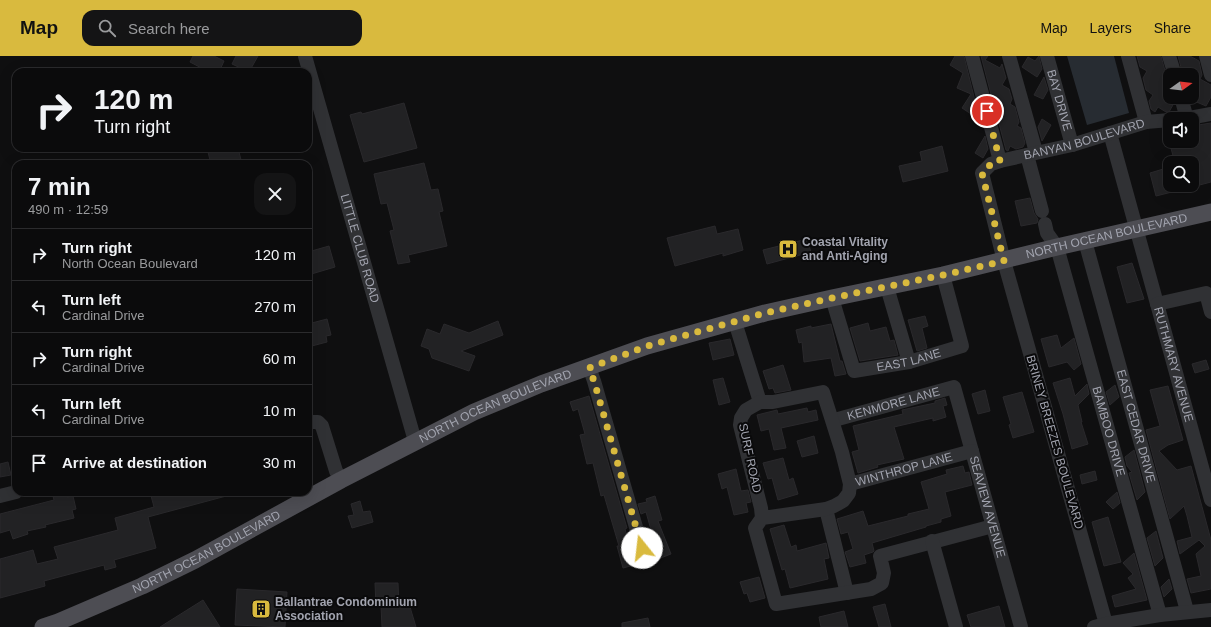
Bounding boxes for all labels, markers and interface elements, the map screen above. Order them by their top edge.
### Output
search box [82,10,362,46]
text: Map [20,17,58,38]
icon: search [96,17,118,39]
text: Search here [128,20,210,37]
text: Map [1040,20,1068,36]
text: Layers [1090,20,1132,36]
text: Share [1154,20,1191,36]
street label: BAY DRIVE [1044,68,1075,133]
north arrow [1163,68,1199,104]
map controls [1163,68,1199,192]
icon: right [28,84,80,136]
text: 120 m [94,84,173,115]
pin [970,94,1004,128]
icon: arrive [976,100,998,122]
button: sound [1163,112,1199,148]
street label: BANYAN BOULEVARD [1022,116,1147,163]
text: Turn right [94,117,170,137]
button: search [1163,156,1199,192]
text: 7 min [28,173,91,200]
button: close [254,173,296,215]
street label: LITTLE CLUB ROAD [338,192,382,305]
text: 490 m · 12:59 [28,202,108,217]
street label: NORTH OCEAN BOULEVARD [1024,211,1189,261]
place label: Coastal Vitality and Anti-Aging [802,235,888,263]
hospital icon: Coastal Vitality and Anti-Aging [777,238,799,260]
text: Turn right [62,239,132,256]
icon: right [28,244,50,266]
text: 120 m [254,246,296,263]
text: North Ocean Boulevard [62,256,198,271]
text: Turn left [62,291,121,308]
icon: left [28,296,50,318]
text: 270 m [254,298,296,315]
street label: RUTHMARY AVENUE [1151,305,1196,424]
text: Cardinal Drive [62,308,144,323]
text: Turn right [62,343,132,360]
street label: EAST LANE [875,346,943,374]
icon: right [28,348,50,370]
text: 60 m [263,350,296,367]
street label: BRINEY BREEZES BOULEVARD [1023,353,1087,531]
text: Cardinal Drive [62,360,144,375]
street label: NORTH OCEAN BOULEVARD [417,367,574,446]
street label: EAST CEDAR DRIVE [1114,368,1158,484]
street label: KENMORE LANE [846,384,941,423]
street label: BAMBOO DRIVE [1089,385,1128,478]
text: Turn left [62,395,121,412]
icon: left [28,400,50,422]
text: 10 m [263,402,296,419]
text: Cardinal Drive [62,412,144,427]
street label: SURF ROAD [736,422,764,494]
street label: WINTHROP LANE [854,450,954,489]
icon: arrive [28,452,50,474]
text: Arrive at destination [62,454,207,471]
text: 30 m [263,454,296,471]
street label: SEAVIEW AVENUE [967,454,1008,559]
street label: NORTH OCEAN BOULEVARD [130,507,283,596]
position arrow [621,527,663,569]
place label: Ballantrae Condominium Association [275,595,417,623]
building icon: Ballantrae Condominium Association [250,598,272,620]

